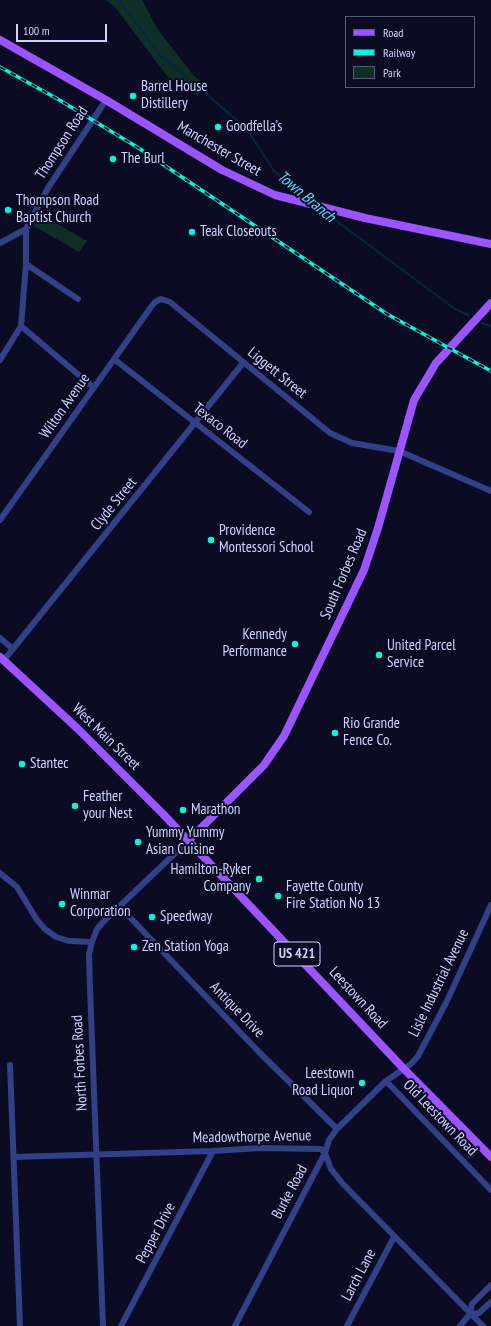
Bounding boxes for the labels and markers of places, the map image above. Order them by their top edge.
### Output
place label: Barrel House Distillery [141,78,207,113]
marker: Barrel House Distillery [128,91,138,101]
place label: Goodfella’s [226,118,282,136]
marker: Goodfella’s [213,122,223,132]
place label: The Burl [121,150,165,168]
marker: The Burl [108,154,118,164]
place label: Thompson Road Baptist Church [16,192,99,227]
marker: Thompson Road Baptist Church [3,205,13,215]
place label: Teak Closeouts [200,223,277,241]
marker: Teak Closeouts [187,227,197,237]
place label: Providence Montessori School [219,522,314,557]
marker: Providence Montessori School [206,535,216,545]
place label: Kennedy Performance [222,626,287,661]
place label: United Parcel Service [387,637,456,672]
marker: Kennedy Performance [290,639,300,649]
marker: United Parcel Service [374,650,384,660]
place label: Rio Grande Fence Co. [343,715,400,750]
marker: Rio Grande Fence Co. [330,728,340,738]
place label: Stantec [30,755,69,773]
marker: Stantec [17,759,27,769]
place label: Feather your Nest [83,788,132,823]
marker: Feather your Nest [70,801,80,811]
place label: Marathon [191,801,240,819]
marker: Marathon [178,805,188,815]
place label: Yummy Yummy Asian Cuisine [146,824,224,859]
marker: Yummy Yummy Asian Cuisine [133,837,143,847]
place label: Hamilton-Ryker Company [171,861,251,896]
marker: Hamilton-Ryker Company [254,874,264,884]
place label: Fayette County Fire Station No 13 [286,878,380,913]
place label: Winmar Corporation [70,886,131,921]
marker: Fayette County Fire Station No 13 [273,891,283,901]
marker: Winmar Corporation [57,899,67,909]
place label: Speedway [160,908,212,926]
marker: Speedway [147,912,157,922]
place label: Zen Station Yoga [142,938,229,956]
marker: Zen Station Yoga [129,942,139,952]
place label: Leestown Road Liquor [292,1065,354,1100]
marker: Leestown Road Liquor [357,1078,367,1088]

